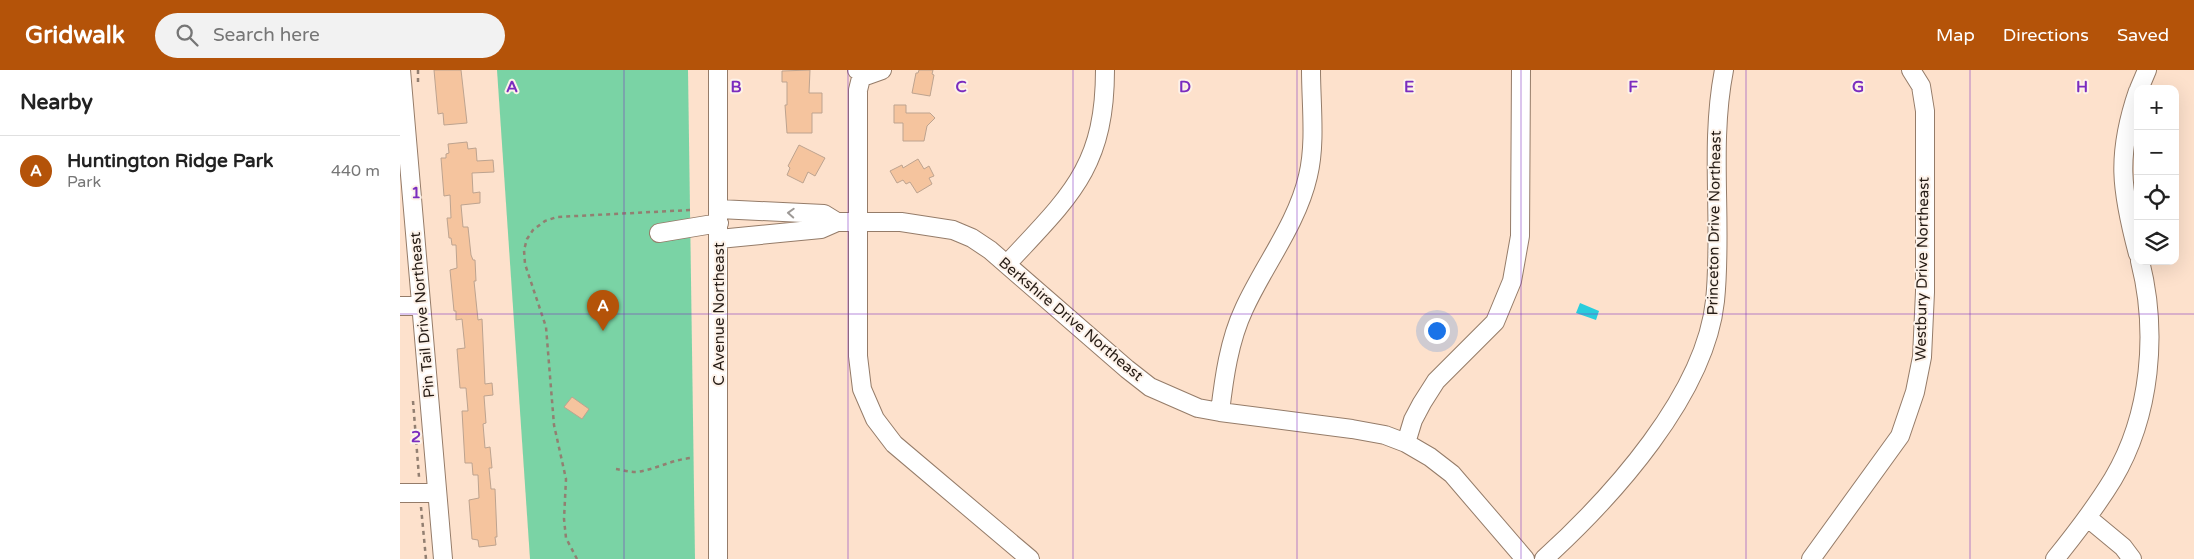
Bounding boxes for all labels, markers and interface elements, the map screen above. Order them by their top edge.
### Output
search box [155,13,505,58]
text: Gridwalk [25,21,125,50]
icon: search [173,21,201,49]
text: Search here [213,24,320,46]
text: Map [1936,24,1975,46]
text: Directions [2003,24,2089,46]
text: Saved [2117,24,2169,46]
text: A [506,77,518,97]
text: B [730,77,742,97]
text: C [955,77,967,97]
text: D [1179,77,1191,97]
text: E [1404,77,1414,97]
text: F [1628,77,1638,97]
text: G [1852,77,1864,97]
text: H [2076,77,2088,97]
map controls [2134,85,2179,265]
button: + [2134,85,2179,130]
text: Nearby [20,90,93,115]
street label: Princeton Drive Northeast [1703,130,1725,316]
button: − [2134,130,2179,175]
text: Huntington Ridge Park [67,150,273,172]
text: A [30,161,42,181]
text: 440 m [331,161,380,181]
text: Park [67,172,101,192]
button: locate [2134,175,2179,220]
street label: Westbury Drive Northeast [1911,176,1933,361]
text: 1 [411,183,421,203]
one-way arrow [786,207,794,218]
button: layers [2134,220,2179,265]
street label: Pin Tail Drive Northeast [406,231,438,399]
street label: C Avenue Northeast [710,242,728,386]
street label: Berkshire Drive Northeast [995,253,1147,385]
pin: A [587,290,619,331]
your location [1424,318,1450,344]
text: 2 [411,427,421,447]

